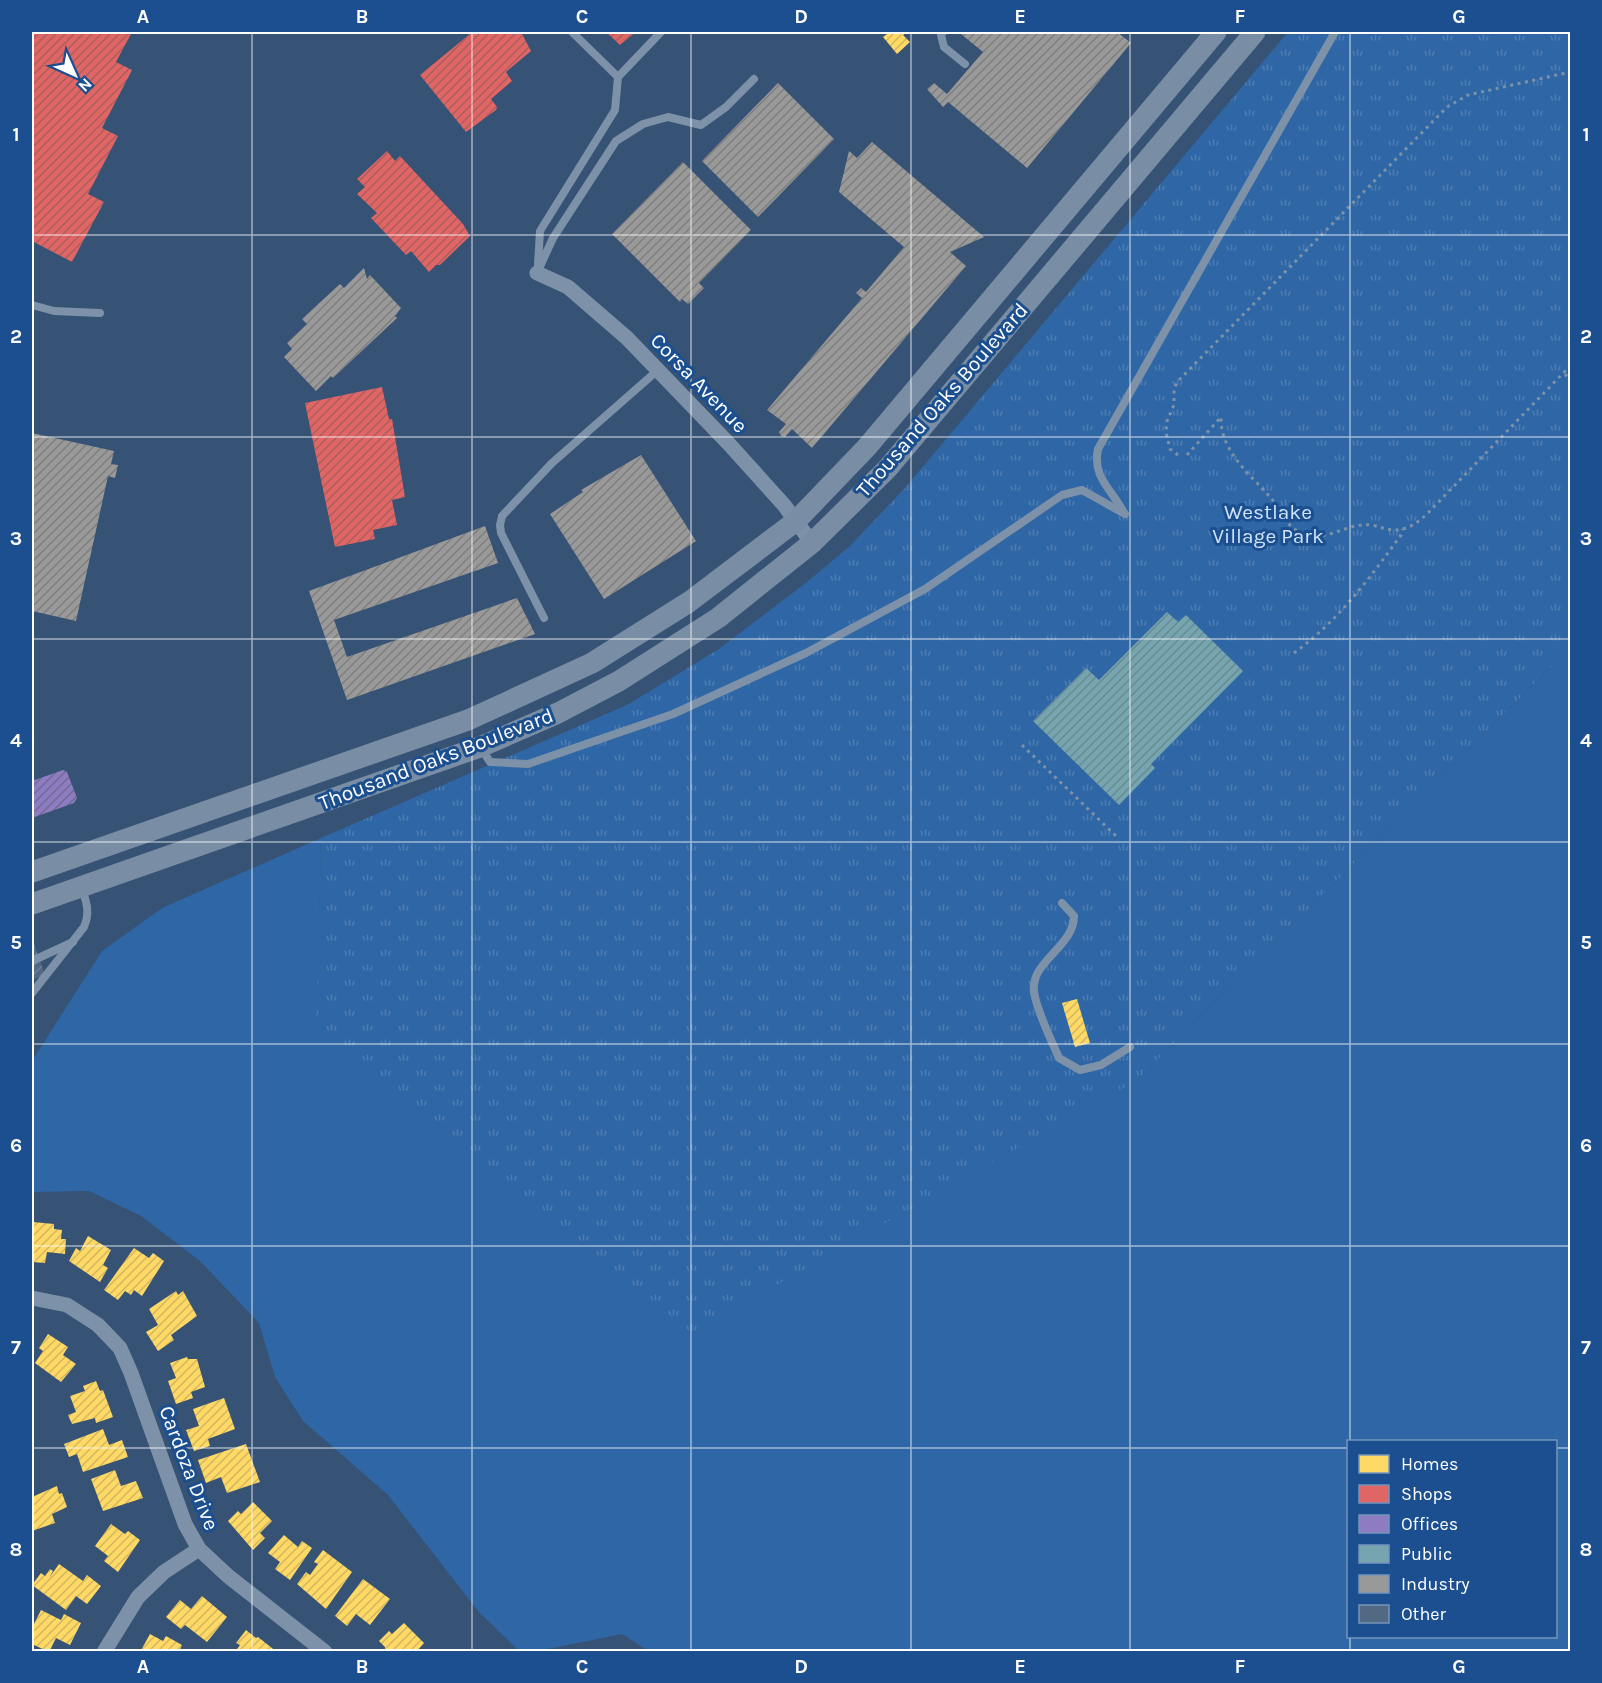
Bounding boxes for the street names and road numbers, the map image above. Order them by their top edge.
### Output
street label: Thousand Oaks Boulevard [851,298,1033,502]
street label: Corsa Avenue [646,328,752,438]
street label: Thousand Oaks Boulevard [315,703,557,815]
street label: Cardoza Drive [154,1402,224,1534]

